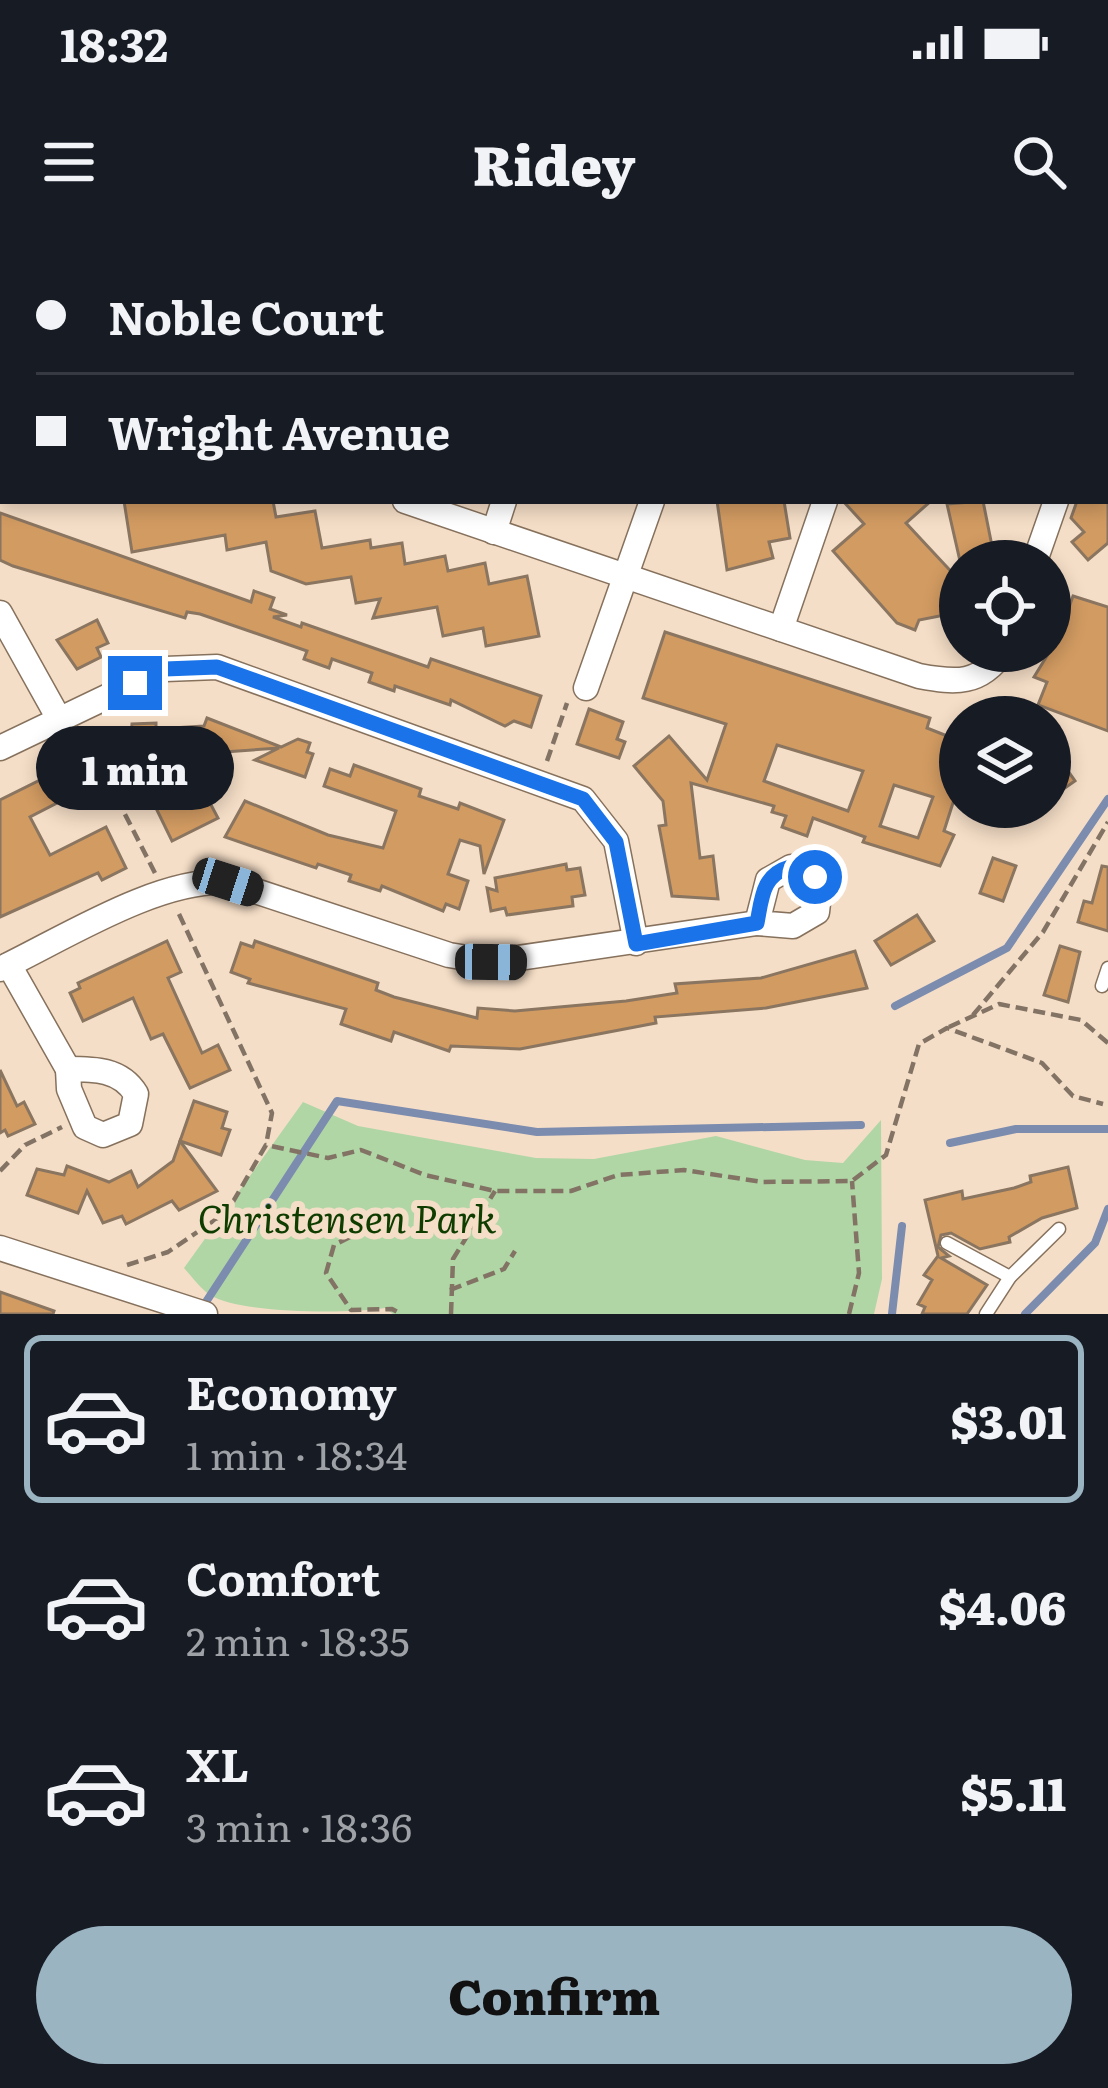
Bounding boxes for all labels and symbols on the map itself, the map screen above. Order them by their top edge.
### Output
route end [108,656,162,710]
callout: 1 min [36,725,234,809]
route start [788,850,842,904]
car [188,854,268,910]
car [455,943,527,981]
park label: Christensen Park [198,1187,497,1245]

